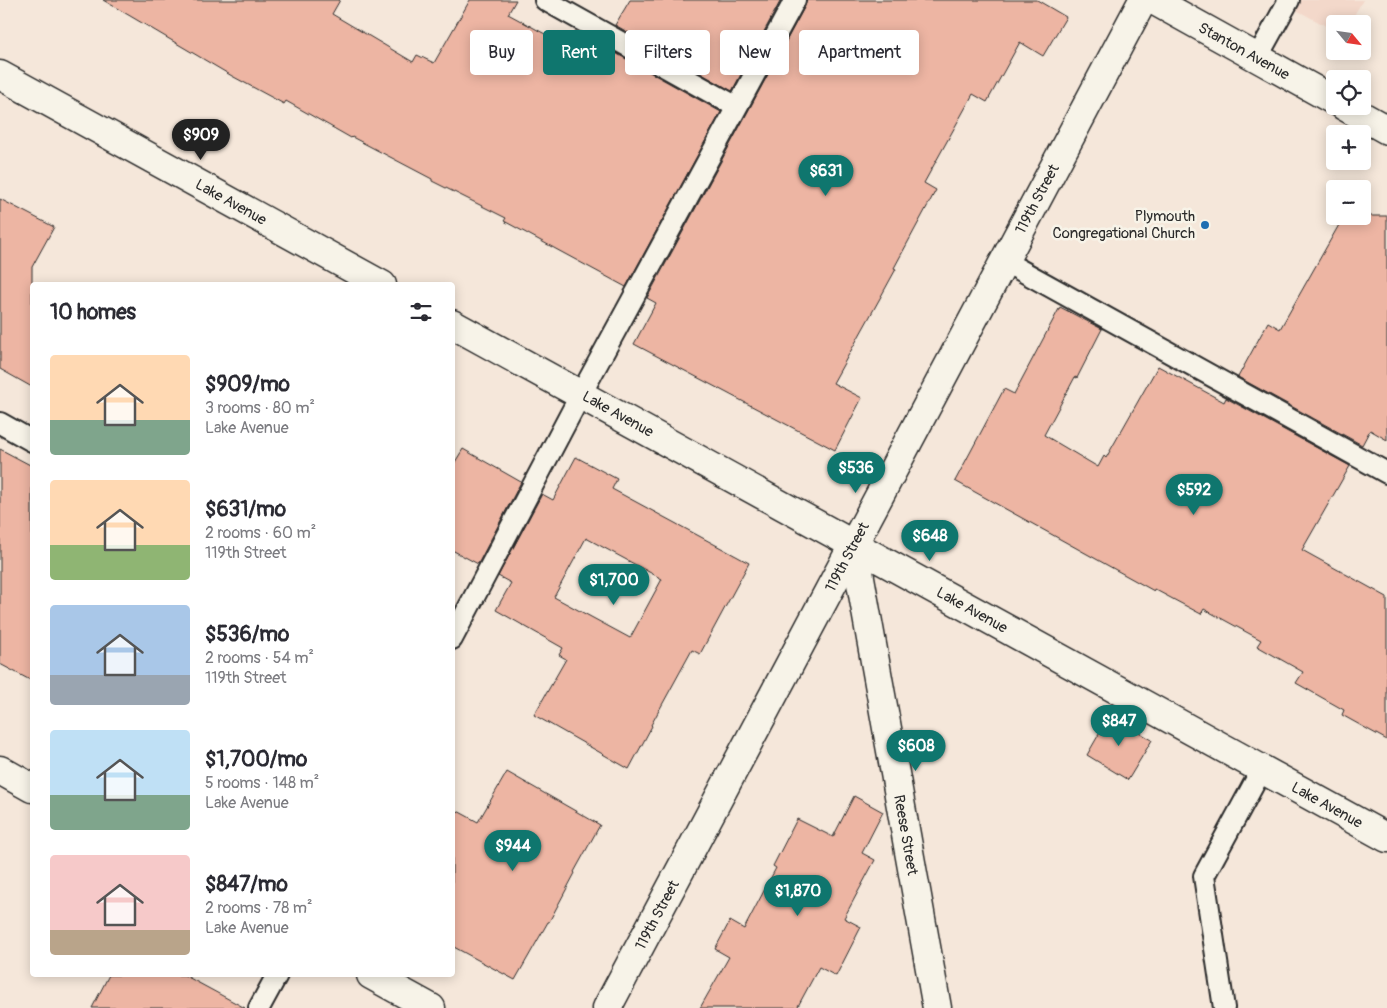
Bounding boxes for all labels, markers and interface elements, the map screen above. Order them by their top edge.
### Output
north arrow [1326,15,1371,60]
map controls [1326,15,1371,225]
street label: Stanton Avenue [1195,19,1293,85]
chip: Buy [470,30,533,75]
chip: Rent [543,30,615,75]
chip: Filters [625,30,710,75]
chip: New [720,30,789,75]
chip: Apartment [799,30,919,75]
button: locate [1326,70,1371,115]
pin: $909 [171,119,231,161]
text: $909 [183,125,219,145]
button: + [1326,125,1371,170]
pin: $631 [796,154,856,197]
street label: 119th Street [1011,160,1064,237]
text: $631 [809,161,843,181]
street label: Lake Avenue [192,175,270,230]
button: − [1326,180,1371,225]
place label: Plymouth Congregational Church [1053,207,1195,243]
marker: Plymouth Congregational Church [1199,219,1211,231]
icon: filters [407,298,435,326]
text: 10 homes [50,299,136,326]
text: $909/mo [205,371,290,398]
icon: home [90,375,150,435]
street label: Lake Avenue [579,387,657,442]
text: 3 rooms · 80 m² [205,398,315,418]
text: Lake Avenue [205,418,289,438]
pin: $536 [826,452,886,494]
text: $536 [838,458,874,478]
pin: $592 [1164,474,1224,516]
text: $592 [1177,480,1211,500]
text: $631/mo [205,496,286,523]
icon: home [90,500,150,560]
street label: 119th Street [821,518,874,595]
pin: $648 [900,520,960,562]
text: 2 rooms · 60 m² [205,523,316,543]
text: $648 [912,526,948,546]
text: 119th Street [205,543,287,563]
pin: $1,700 [573,564,655,606]
text: $1,700 [589,570,639,590]
street label: Lake Avenue [933,583,1011,638]
text: $536/mo [205,621,289,648]
icon: home [90,625,150,685]
text: 2 rooms · 54 m² [205,648,314,668]
text: 119th Street [205,668,287,688]
pin: $847 [1089,704,1149,747]
text: $847 [1102,711,1136,731]
pin: $608 [886,730,946,772]
text: $608 [898,736,934,756]
text: $1,700/mo [205,746,307,773]
icon: home [90,750,150,810]
text: 5 rooms · 148 m² [205,773,319,793]
street label: Lake Avenue [1288,778,1366,833]
text: Lake Avenue [205,793,289,813]
street label: Reese Street [889,793,922,878]
pin: $944 [483,830,543,872]
text: $944 [495,836,531,856]
text: $847/mo [205,871,288,898]
pin: $1,870 [757,874,839,917]
icon: home [90,875,150,935]
street label: 119th Street [631,876,684,953]
text: $1,870 [775,881,821,901]
text: 2 rooms · 78 m² [205,898,312,918]
text: Lake Avenue [205,918,289,938]

